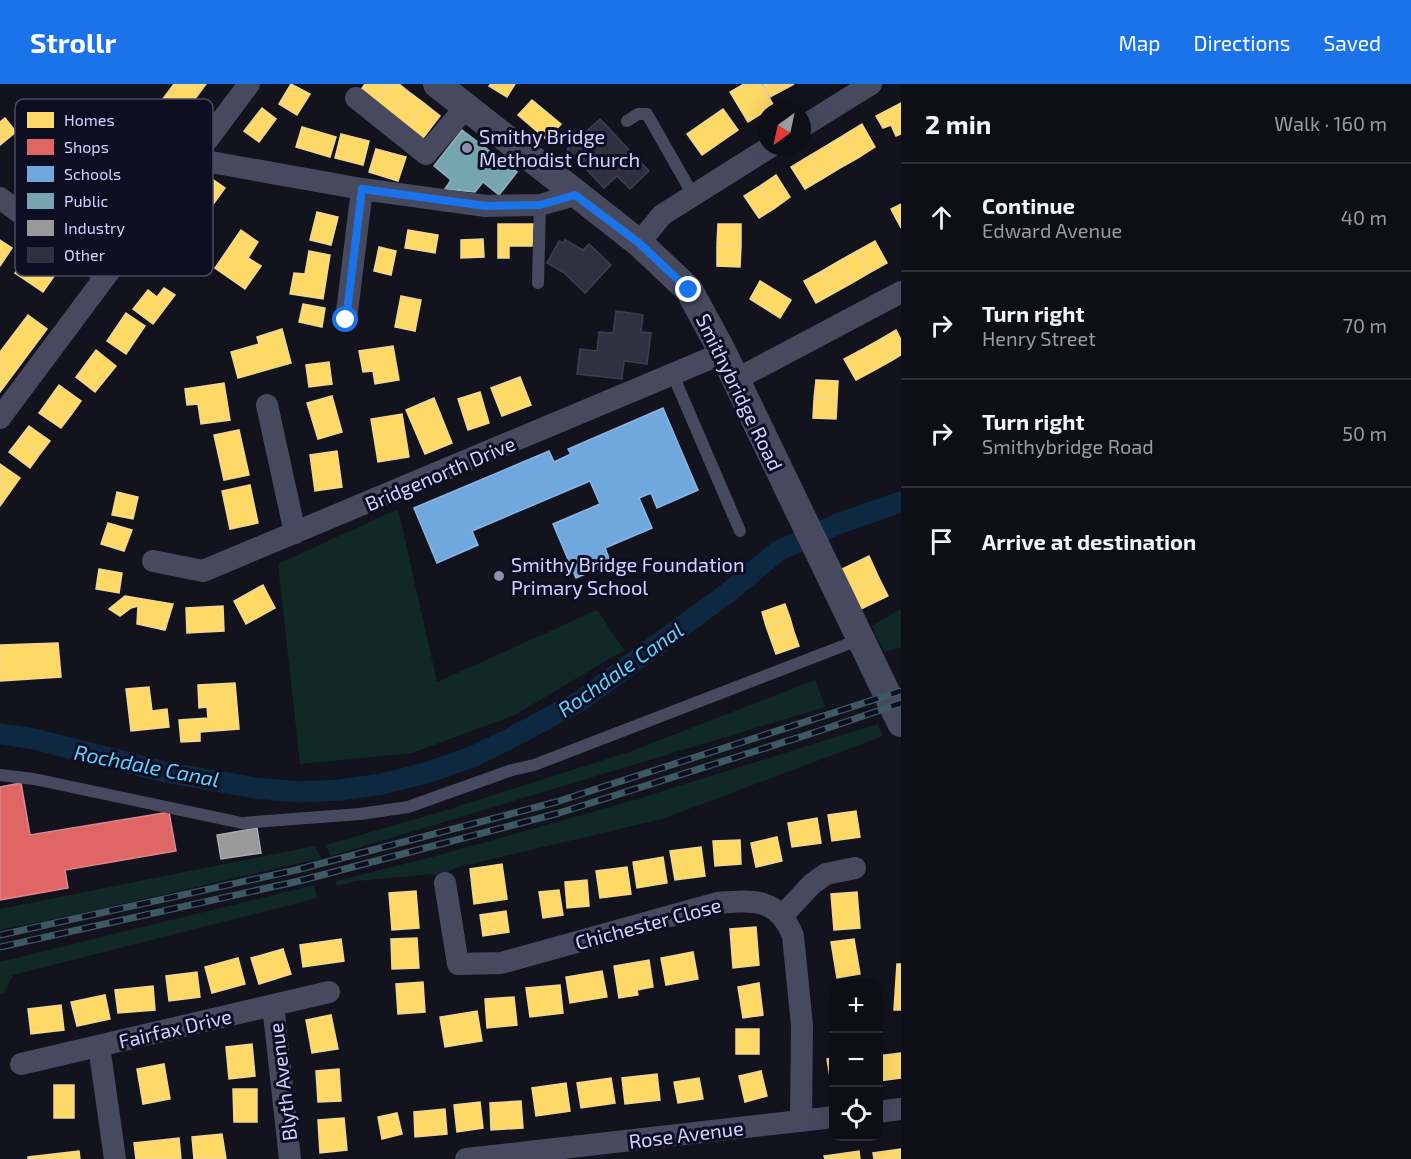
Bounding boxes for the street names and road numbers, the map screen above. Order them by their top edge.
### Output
street label: Smithybridge Road [692,310,788,474]
street label: Bridgenorth Drive [361,431,519,515]
street label: Chichester Close [572,892,724,954]
street label: Fairfax Drive [116,1003,234,1053]
street label: Blyth Avenue [263,1022,301,1142]
street label: Rose Avenue [627,1115,745,1153]

